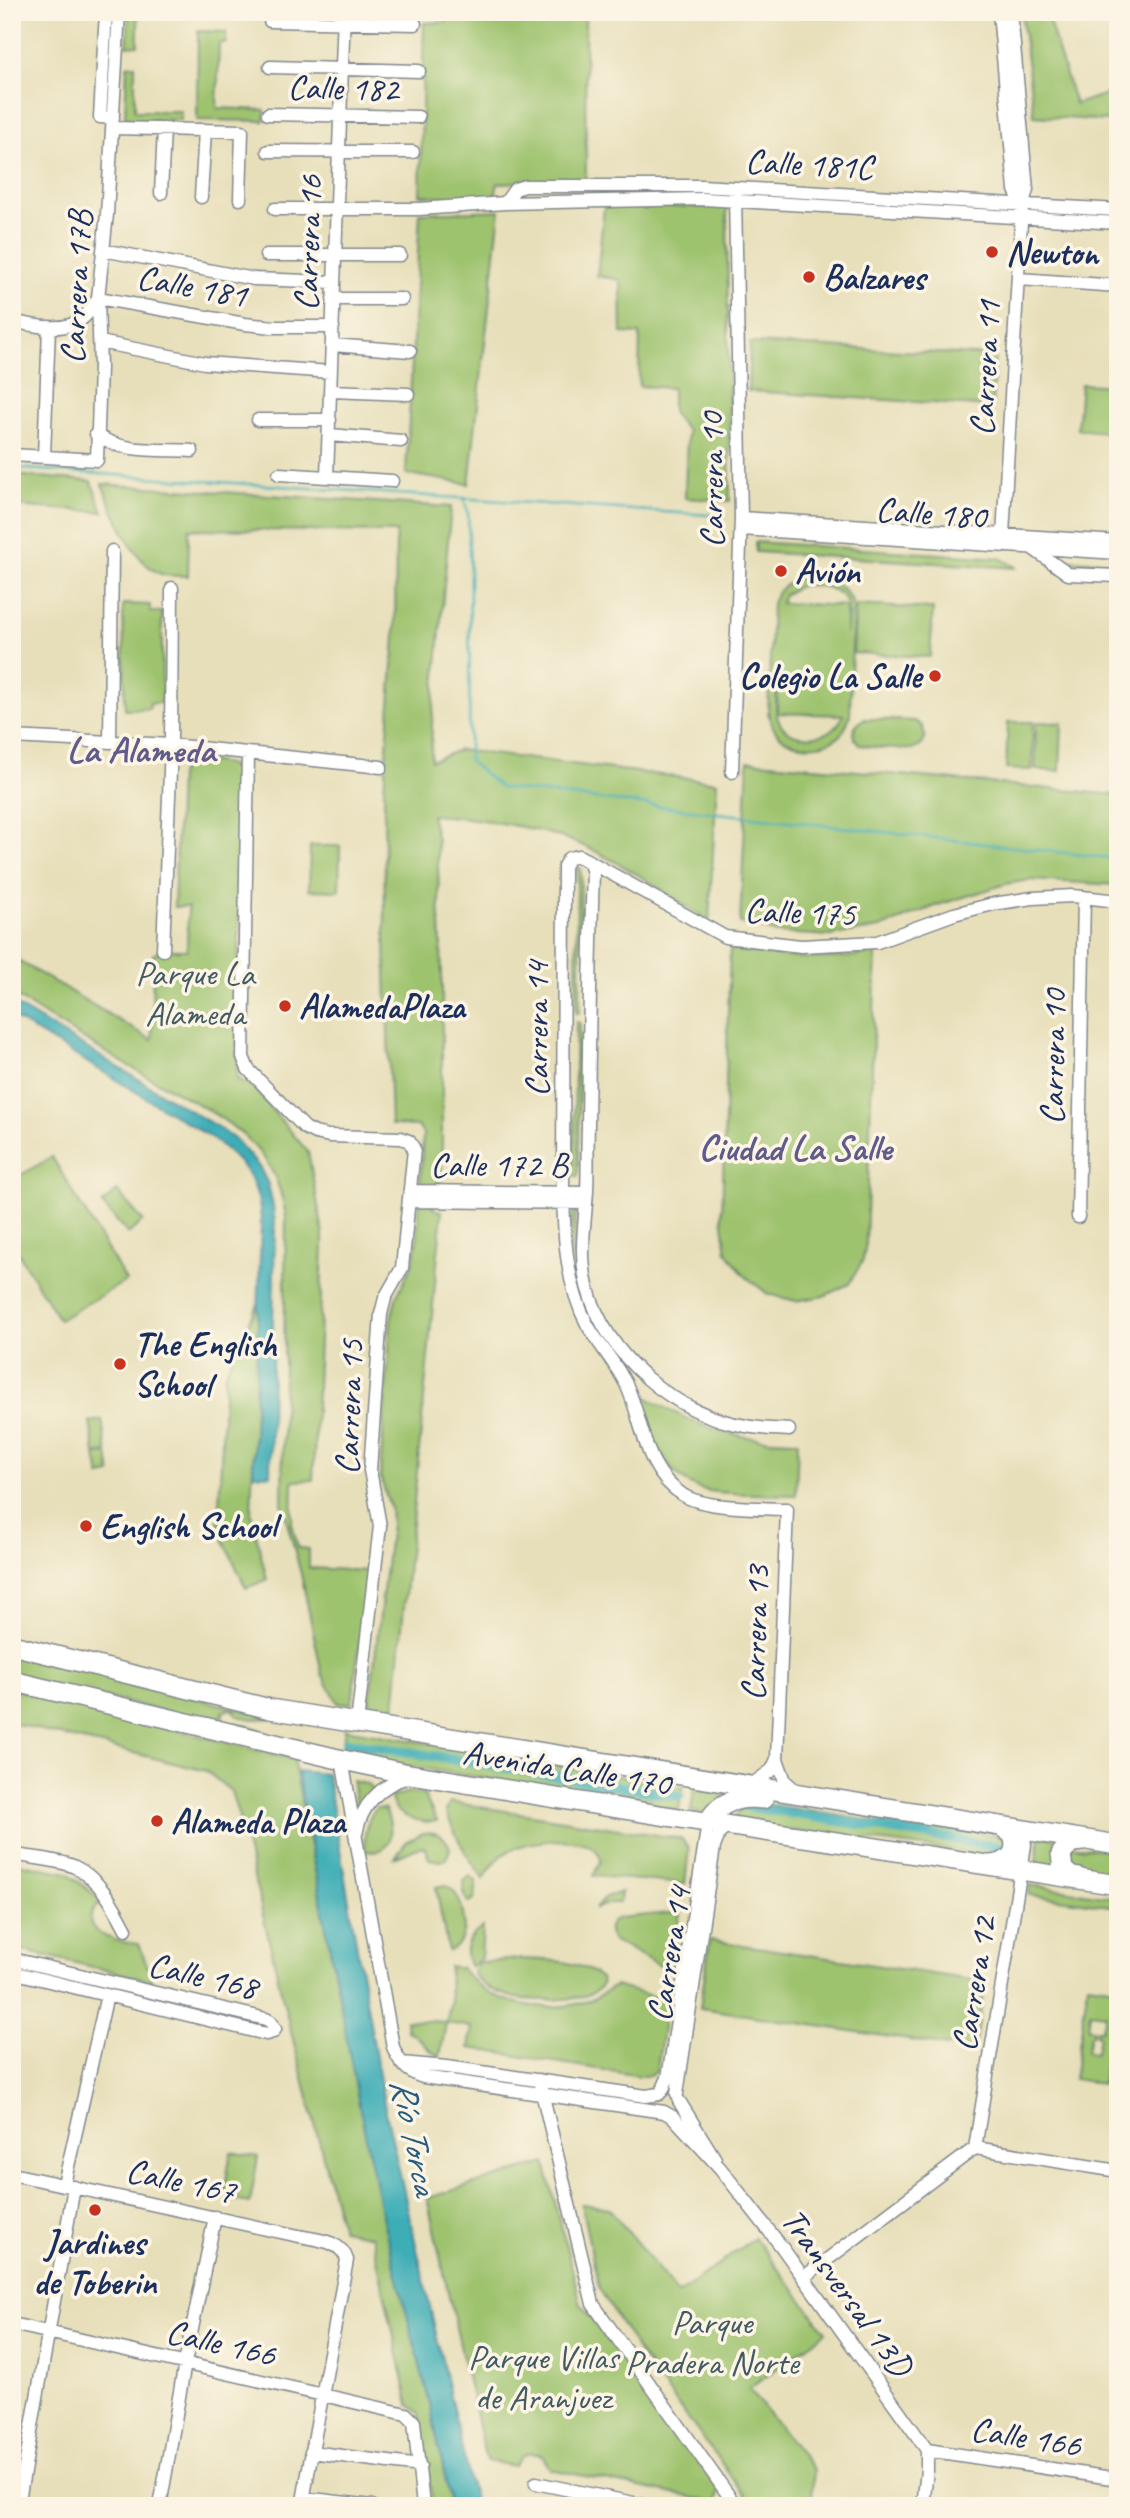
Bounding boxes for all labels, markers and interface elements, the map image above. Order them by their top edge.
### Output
street label: Calle 182 [287,65,402,112]
street label: Calle 181C [744,138,877,190]
street label: Carrera 16 [283,173,333,311]
street label: Carrera 17B [50,206,103,365]
place label: Newton [1006,230,1100,275]
marker: Newton [984,244,1000,260]
street label: Calle 181 [134,254,253,318]
place label: Balzares [823,255,929,300]
marker: Balzares [801,269,817,285]
street label: Carrera 11 [959,297,1011,437]
street label: Carrera 10 [689,410,734,548]
street label: Calle 180 [874,487,990,539]
place label: Avión [795,549,861,594]
marker: Avión [773,563,789,579]
place label: Colegio La Salle [739,654,924,699]
marker: Colegio La Salle [927,668,943,684]
district label: La Alameda [67,726,219,773]
street label: Calle 175 [744,888,858,936]
park label: Parque La Alameda [136,951,257,1036]
street label: Carrera 14 [514,958,559,1097]
place label: AlamedaPlaza [299,984,467,1029]
street label: Carrera 10 [1029,987,1077,1125]
marker: AlamedaPlaza [277,998,293,1014]
district label: Ciudad La Salle [698,1124,894,1171]
street label: Calle 172 B [430,1142,570,1187]
place label: The English School [134,1322,277,1407]
street label: Carrera 15 [324,1336,374,1475]
marker: The English School [112,1356,128,1372]
place label: English School [100,1504,283,1549]
marker: English School [78,1518,94,1534]
street label: Carrera 13 [730,1562,780,1701]
street label: Avenida Calle 170 [460,1729,676,1807]
place label: Alameda Plaza [171,1799,348,1844]
marker: Alameda Plaza [149,1813,165,1829]
street label: Carrera 14 [636,1880,702,2024]
street label: Carrera 12 [941,1910,1007,2054]
street label: Calle 168 [144,1942,265,2011]
water label: Río Torca [380,2074,451,2202]
street label: Calle 167 [122,2147,242,2215]
street label: Transversal 13D [771,2199,925,2387]
marker: Jardines de Toberin [87,2202,103,2218]
place label: Jardines de Toberin [34,2220,157,2305]
park label: Parque Pradera Norte [625,2300,801,2385]
street label: Calle 166 [162,2309,281,2378]
park label: Parque Villas de Aranjuez [468,2335,621,2420]
street label: Calle 166 [968,2406,1085,2468]

